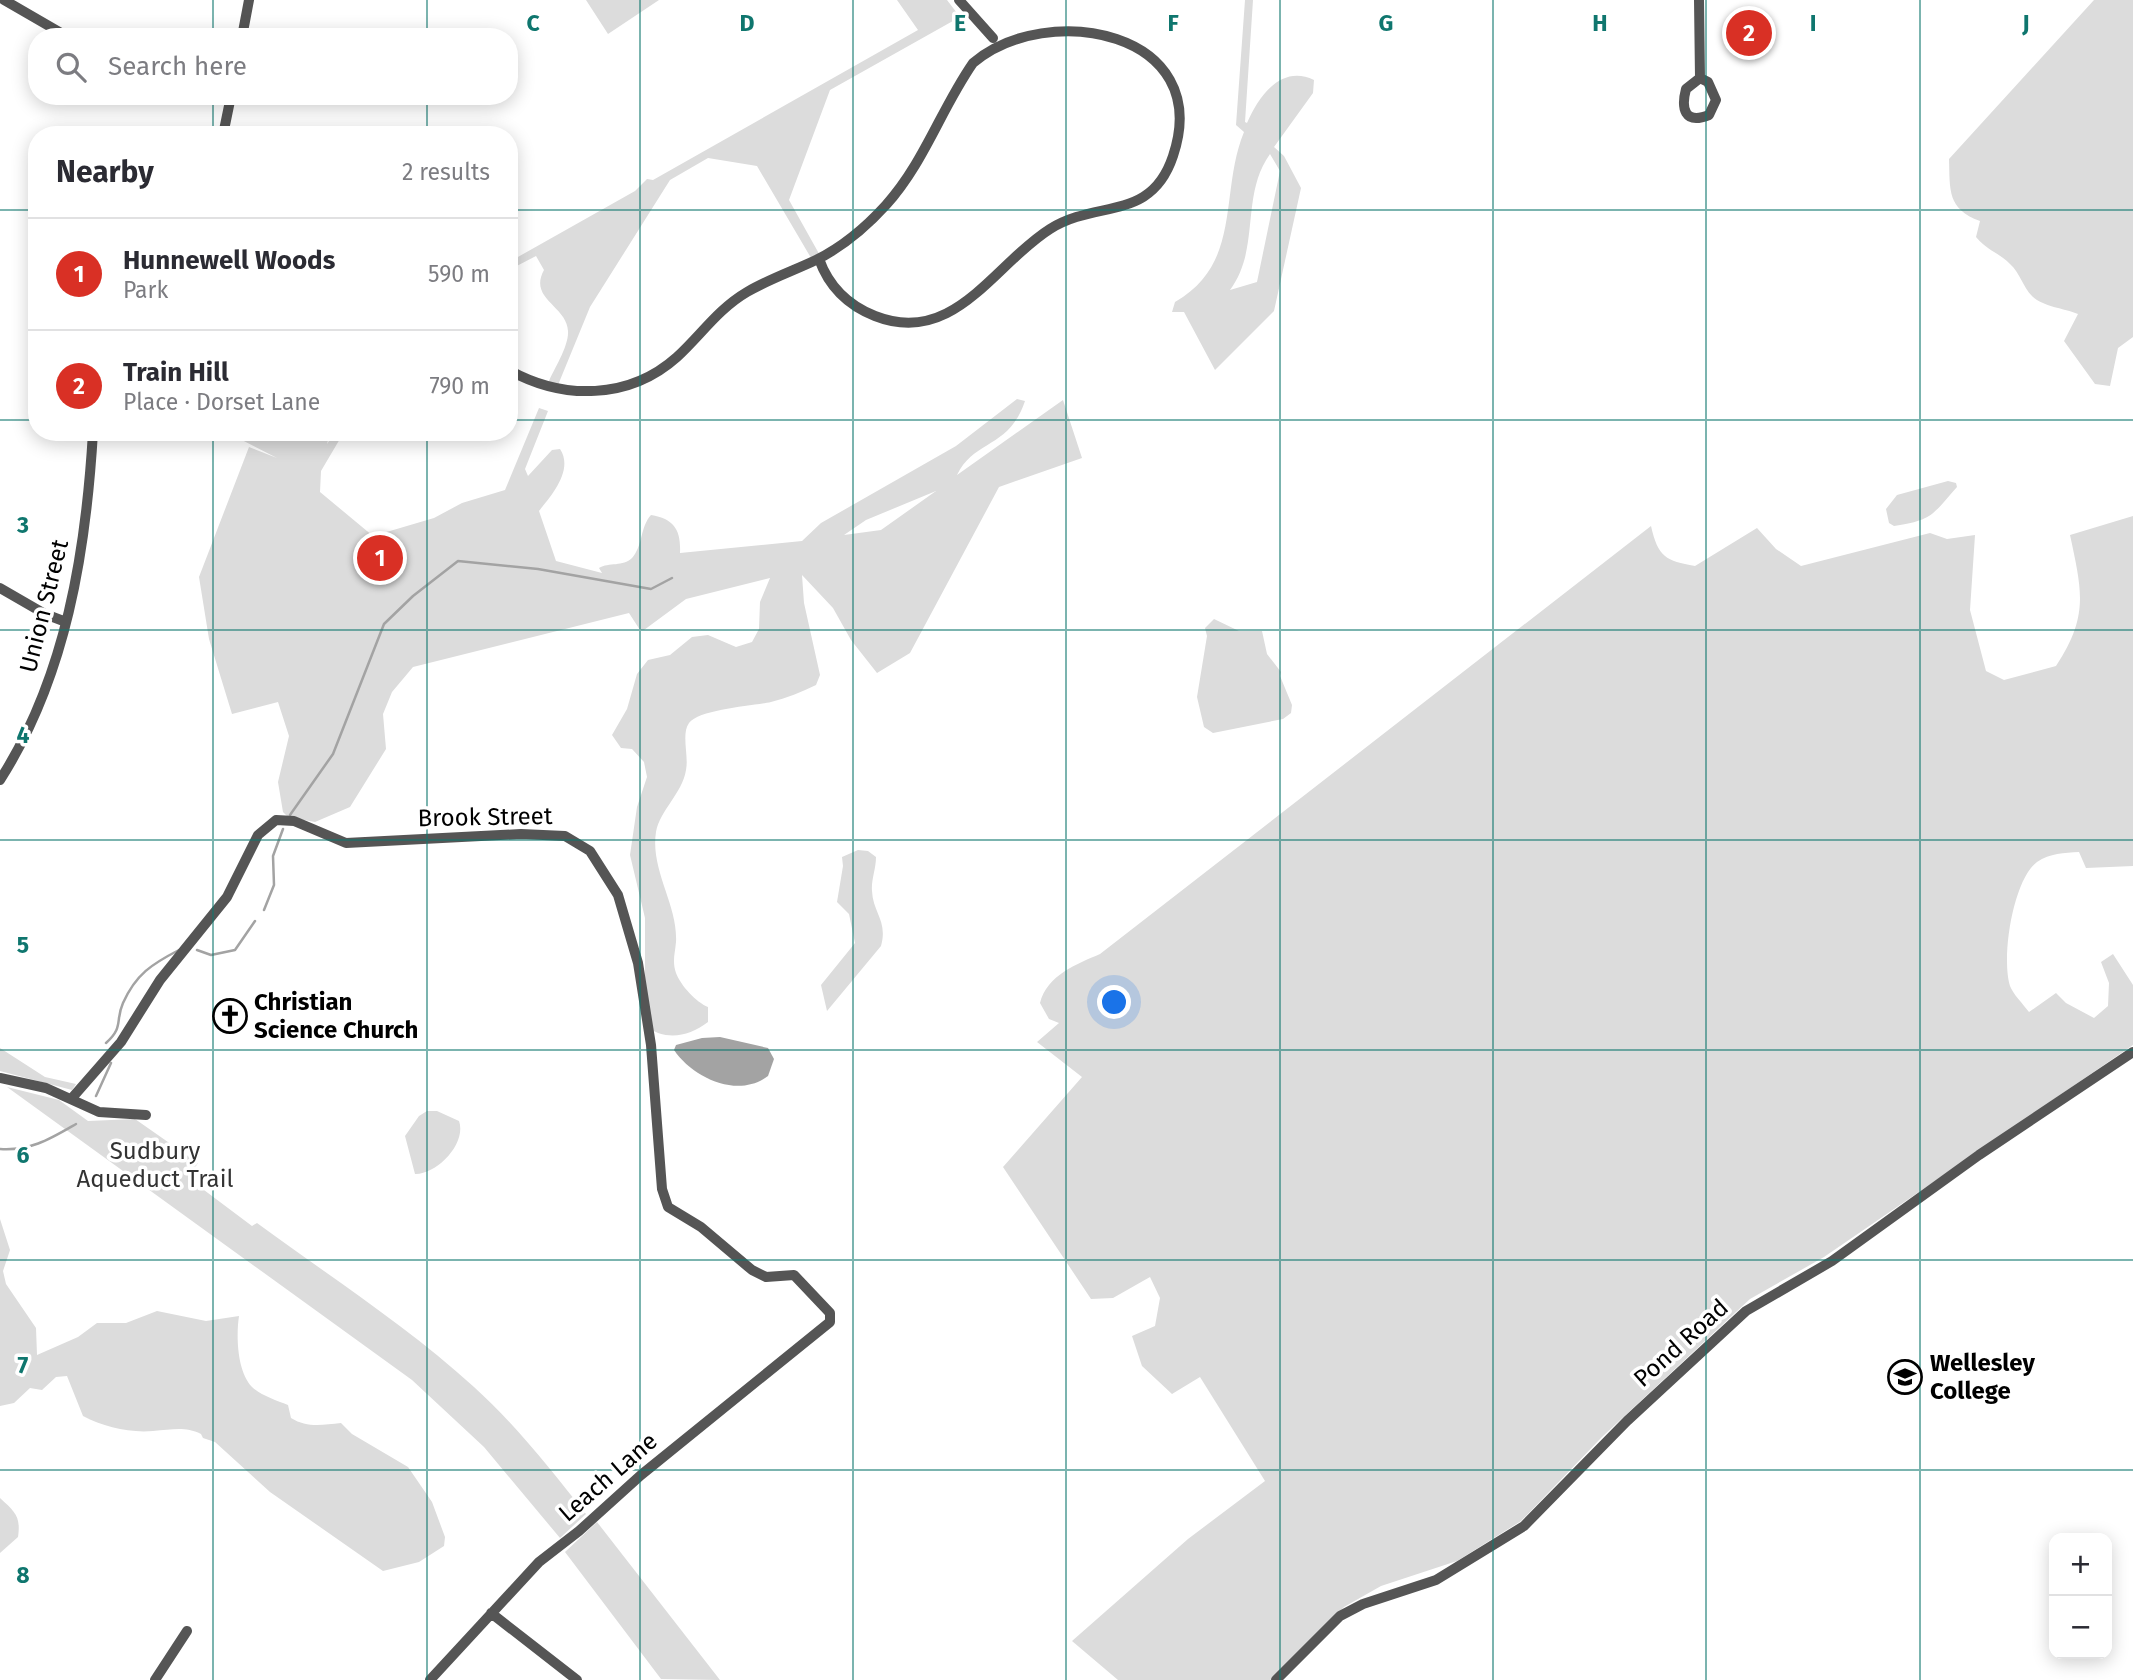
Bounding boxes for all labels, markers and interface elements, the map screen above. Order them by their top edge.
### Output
pin: 2 [1726,7,1772,59]
text: C [526,9,540,37]
text: D [740,9,755,37]
text: E [954,9,966,37]
text: F [1167,9,1179,37]
text: G [1379,9,1393,37]
text: H [1592,9,1608,37]
text: I [1810,9,1816,37]
text: J [2021,9,2030,37]
search box [28,28,518,105]
icon: search [52,48,90,86]
text: Search here [108,51,247,82]
text: Nearby [56,154,154,190]
text: 2 results [402,158,490,186]
text: Hunnewell Woods [123,245,335,276]
text: 1 [74,260,84,288]
text: 590 m [428,260,490,288]
text: Park [123,276,168,304]
text: Train Hill [123,357,229,388]
text: 2 [73,372,85,400]
text: 790 m [429,372,490,400]
text: Place · Dorset Lane [123,388,320,416]
text: 3 [16,511,29,539]
pin: 1 [357,532,403,584]
street label: Union Street [14,536,74,676]
text: 4 [17,721,30,749]
street label: Brook Street [417,802,553,832]
text: 5 [17,931,29,959]
your location [1097,985,1131,1019]
place label: Christian Science Church [254,988,418,1044]
church icon: Christian Science Church [211,997,249,1035]
park label: Sudbury Aqueduct Trail [77,1137,233,1193]
text: 6 [17,1141,30,1169]
street label: Pond Road [1628,1293,1734,1393]
place label: Wellesley College [1930,1349,2035,1405]
text: 7 [18,1351,29,1379]
school or university icon: Wellesley College [1886,1358,1924,1396]
street label: Leach Lane [553,1427,663,1527]
map controls [2049,1533,2112,1659]
button: + [2049,1533,2112,1596]
text: 8 [16,1561,30,1589]
button: − [2049,1596,2112,1659]

